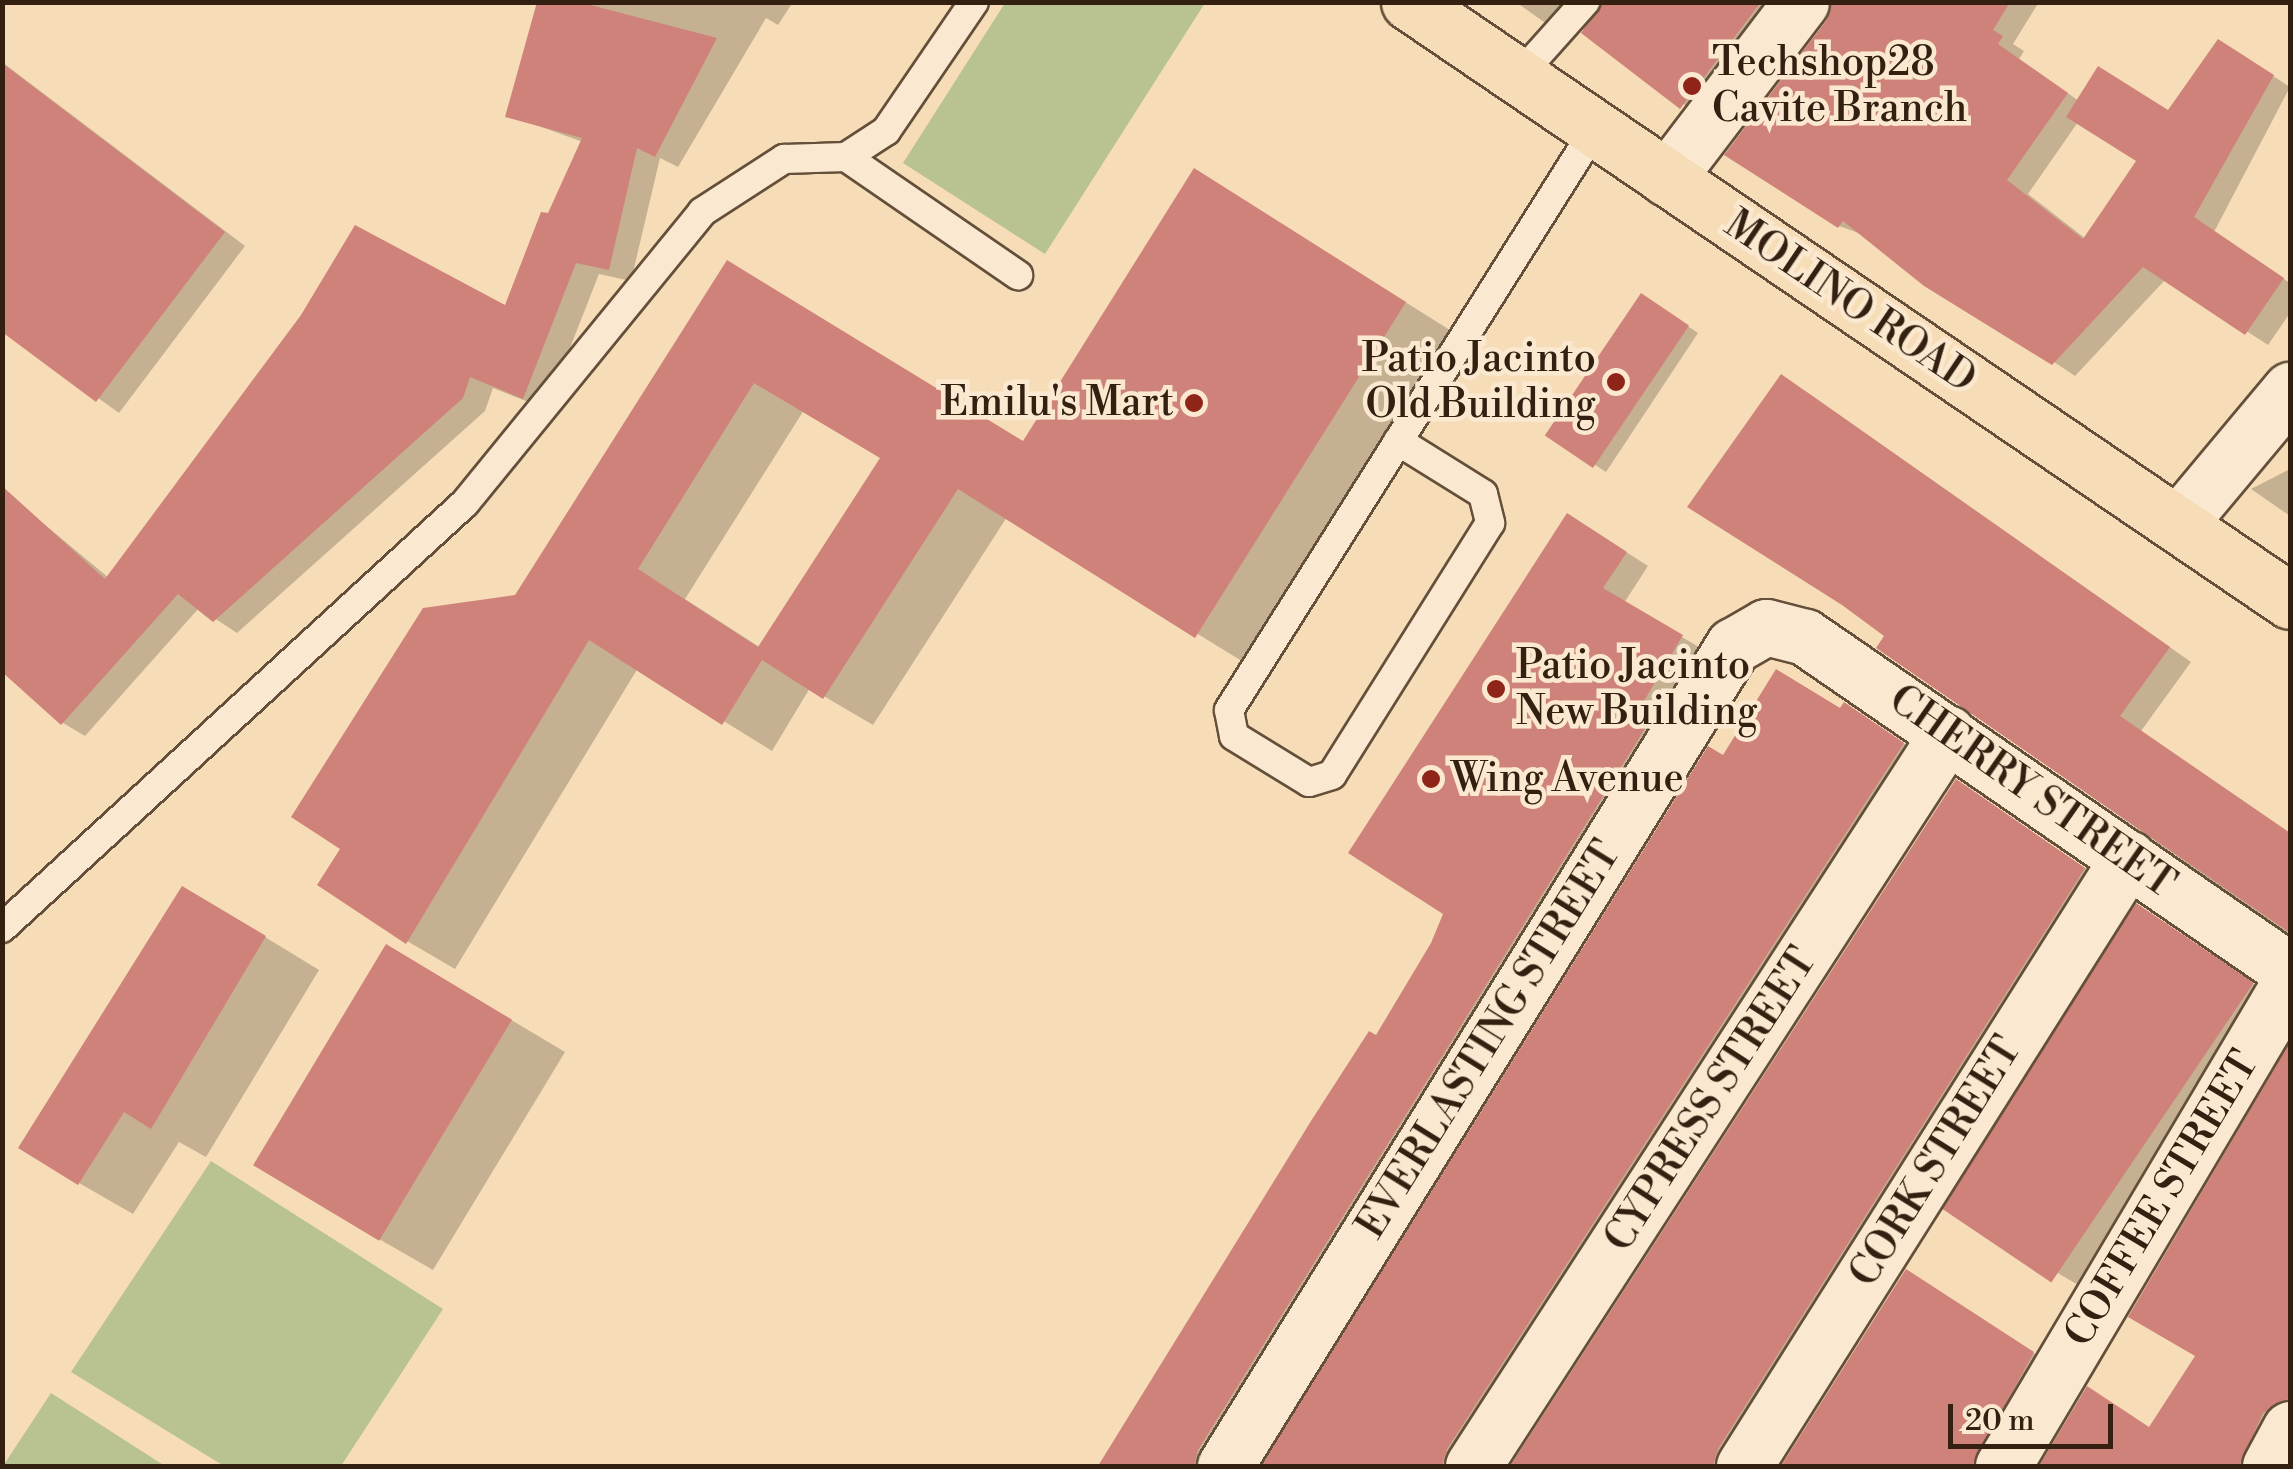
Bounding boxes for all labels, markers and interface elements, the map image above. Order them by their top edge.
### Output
place label: Techshop28 Cavite Branch [1712,39,1967,133]
marker: Techshop28 Cavite Branch [1681,75,1703,97]
street label: MOLINO ROAD [1716,200,1984,404]
place label: Patio Jacinto Old Building [1362,335,1596,429]
marker: Patio Jacinto Old Building [1605,371,1627,393]
place label: Emilu's Mart [941,379,1174,427]
marker: Emilu's Mart [1183,392,1205,414]
place label: Patio Jacinto New Building [1516,642,1758,736]
street label: CHERRY STREET [1880,675,2184,909]
marker: Patio Jacinto New Building [1485,678,1507,700]
place label: Wing Avenue [1451,755,1684,803]
marker: Wing Avenue [1420,768,1442,790]
street label: EVERLASTING STREET [1347,833,1631,1247]
street label: CYPRESS STREET [1595,939,1827,1261]
street label: CORK STREET [1840,1028,2032,1296]
street label: COFFEE STREET [2055,1043,2269,1355]
scale bar [1953,1384,2118,1446]
text: 20 m [1965,1402,2034,1440]

